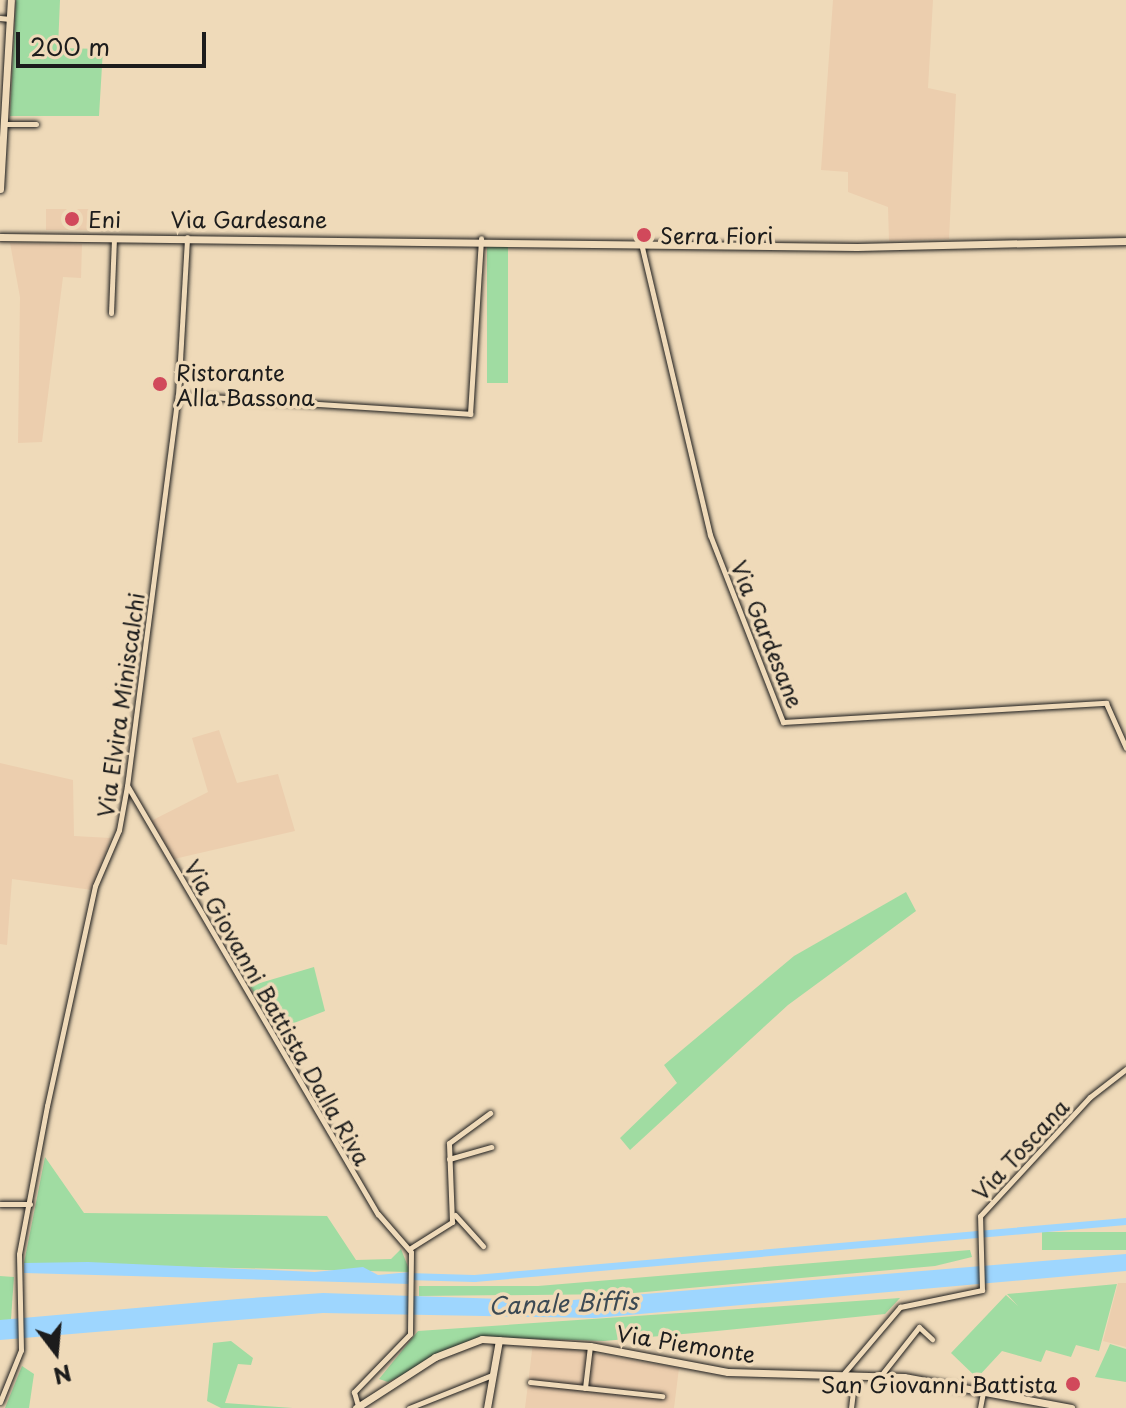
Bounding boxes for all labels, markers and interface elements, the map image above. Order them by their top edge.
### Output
scale bar [20,16,210,66]
text: 200 m [30,28,110,64]
place label: Eni [88,206,121,232]
street label: Via Gardesane [171,206,327,232]
marker: Eni [63,210,81,228]
place label: Serra Fiori [660,222,772,248]
marker: Serra Fiori [635,226,653,244]
place label: Ristorante Alla Bassona [176,358,314,410]
marker: Ristorante Alla Bassona [151,375,169,393]
street label: Via Gardesane [727,557,809,711]
street label: Via Elvira Miniscalchi [91,591,149,819]
street label: Via Giovanni Battista Dalla Riva [179,854,377,1170]
street label: Via Toscana [967,1093,1073,1205]
water label: Canale Biffis [487,1286,639,1320]
north arrow [16,1312,96,1392]
street label: Via Piemonte [615,1319,757,1367]
text: N [50,1357,76,1394]
place label: San Giovanni Battista [821,1371,1057,1397]
marker: San Giovanni Battista [1064,1375,1082,1393]

